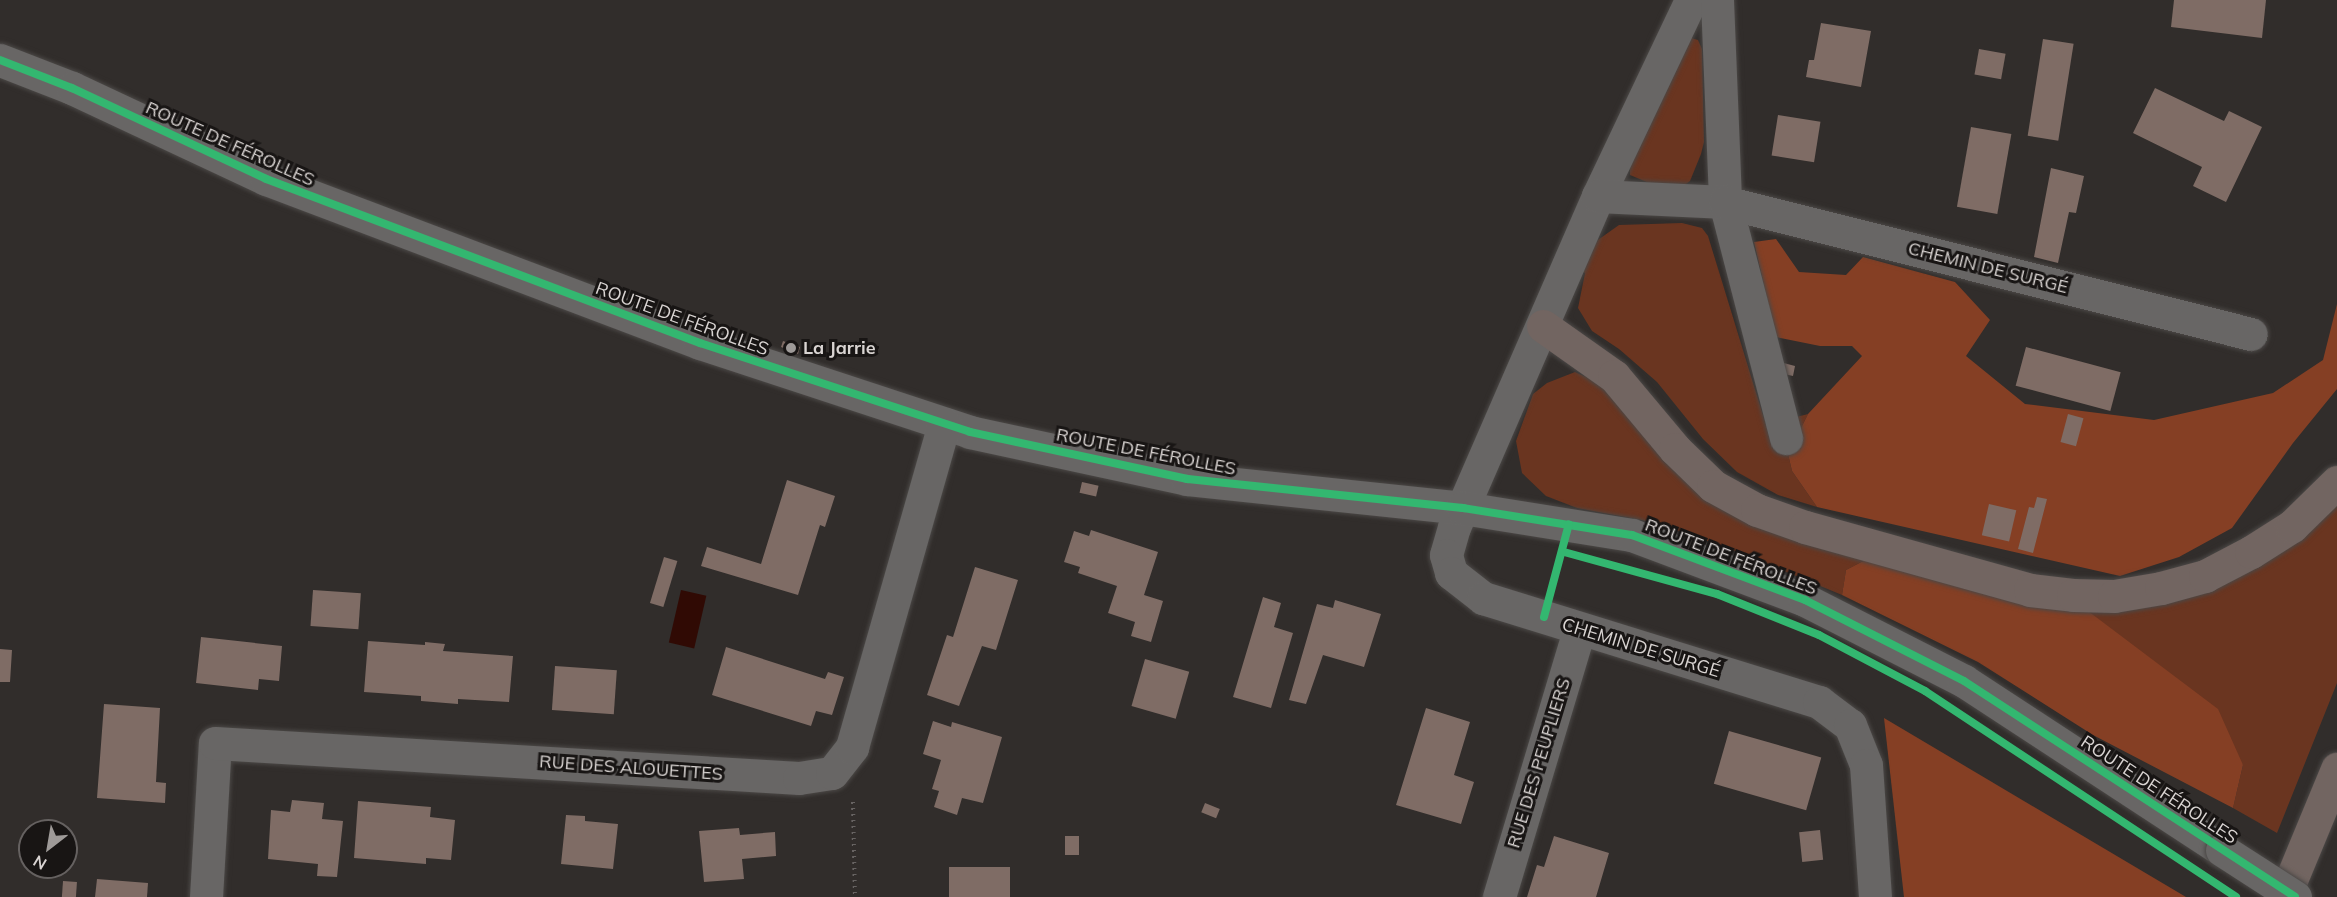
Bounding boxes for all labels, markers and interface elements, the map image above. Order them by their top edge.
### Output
street label: ROUTE DE FÉROLLES [142,97,318,191]
street label: CHEMIN DE SURGÉ [1906,238,2070,298]
street label: ROUTE DE FÉROLLES [593,278,771,360]
place label: La Jarrie [803,337,876,359]
marker: La Jarrie [784,341,798,355]
street label: ROUTE DE FÉROLLES [1054,424,1238,480]
street label: ROUTE DE FÉROLLES [1642,514,1820,600]
street label: CHEMIN DE SURGÉ [1559,614,1723,682]
street label: RUE DES PEUPLIERS [1503,675,1575,851]
street label: ROUTE DE FÉROLLES [2077,731,2241,849]
street label: RUE DES ALOUETTES [538,751,724,785]
north arrow [18,819,78,879]
text: N [29,851,50,874]

